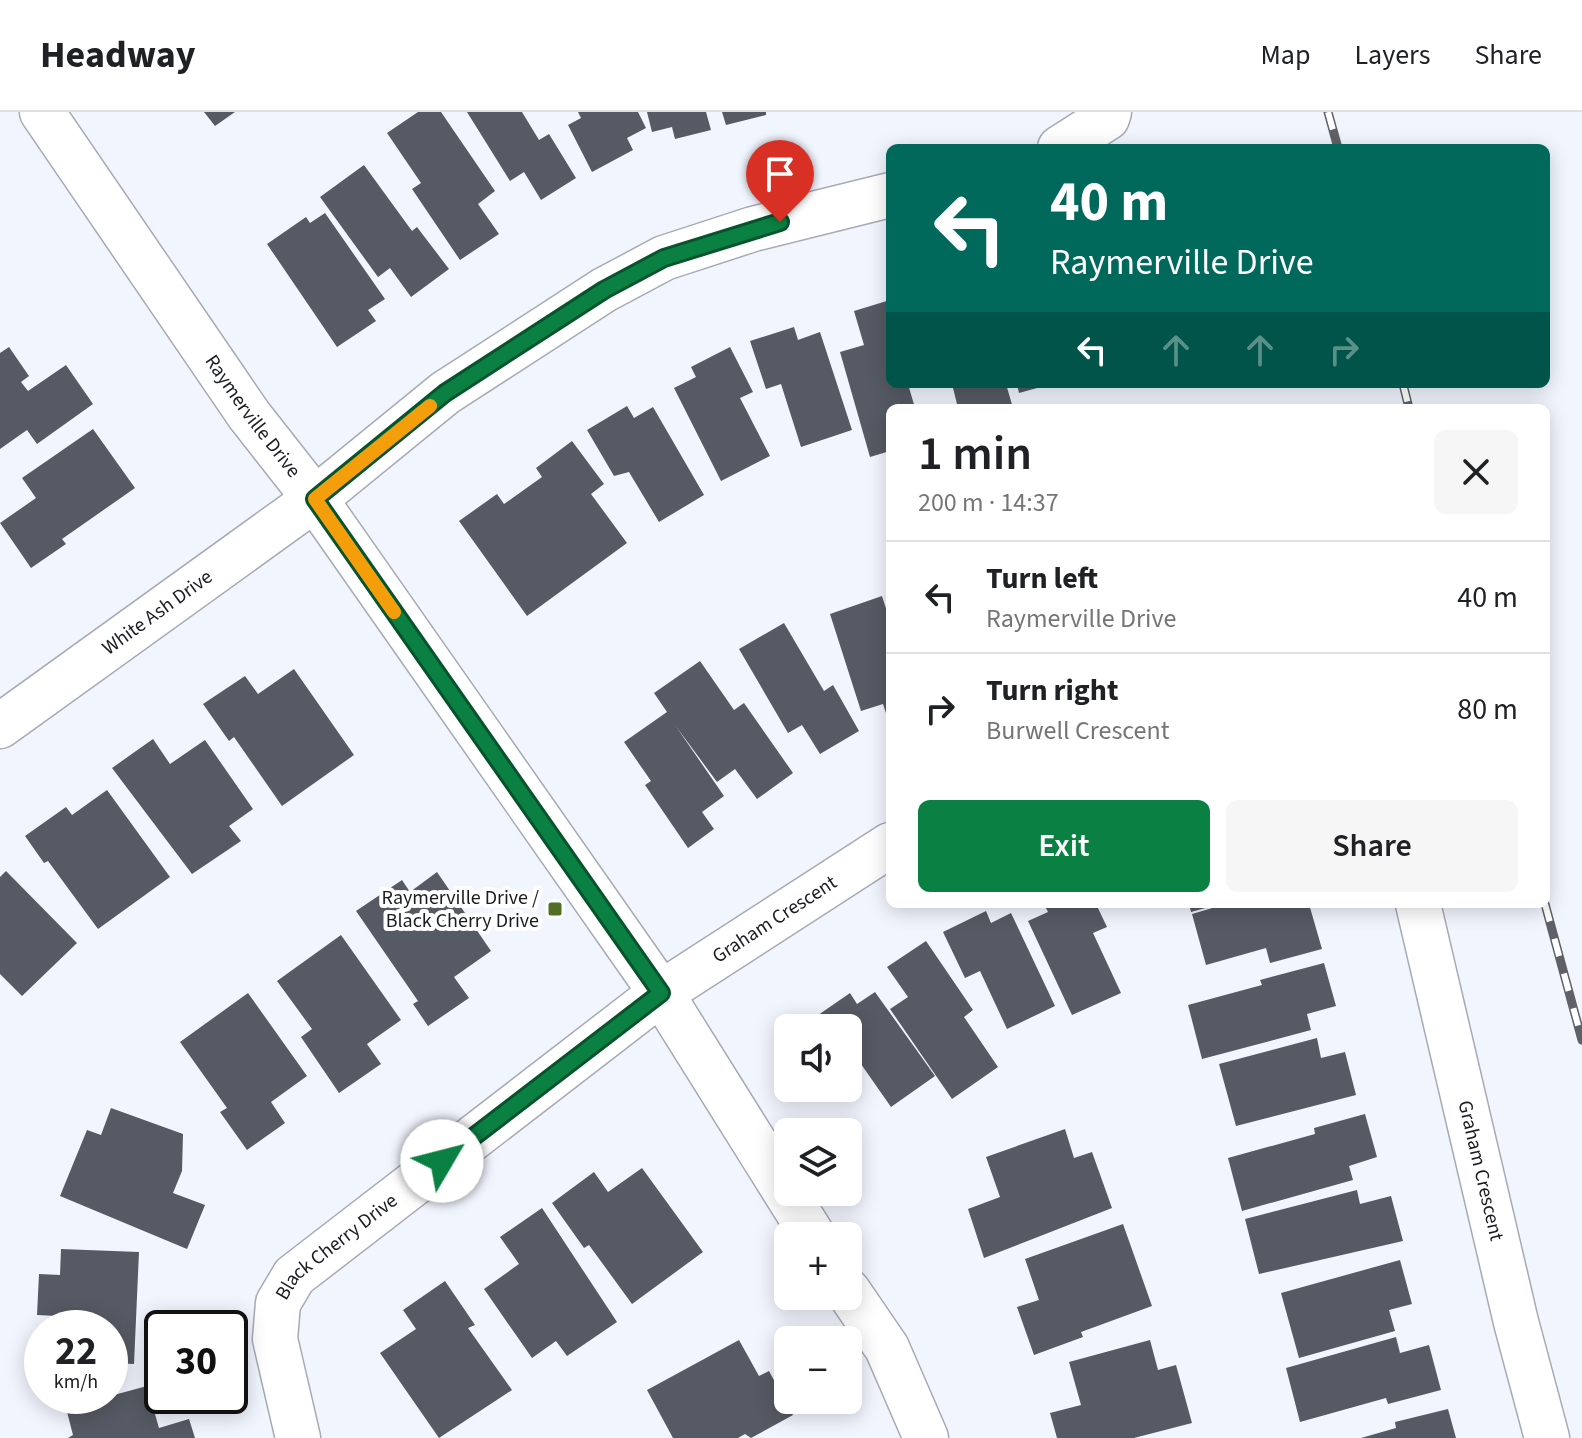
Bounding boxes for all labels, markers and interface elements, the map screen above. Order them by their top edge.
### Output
text: Headway [40,28,196,82]
text: Map [1260,35,1310,75]
text: Layers [1354,35,1430,75]
text: Share [1474,35,1542,75]
pin [746,140,814,222]
icon: arrive [758,152,802,196]
text: 40 m [1050,163,1168,242]
icon: left [918,176,1022,280]
text: Raymerville Drive [1050,237,1314,288]
icon: left [1070,328,1114,372]
icon: ahead [1154,328,1198,372]
icon: ahead [1238,328,1282,372]
icon: right [1322,328,1366,372]
street label: Raymerville Drive [198,349,307,484]
text: 1 min [918,420,1032,488]
button: close [1434,430,1518,514]
text: 200 m · 14:37 [918,484,1059,521]
text: Turn left [986,557,1098,600]
street label: White Ash Drive [96,563,218,662]
icon: left [918,575,962,619]
text: 40 m [1457,576,1518,619]
text: Raymerville Drive [986,600,1176,637]
text: Turn right [986,669,1118,712]
icon: right [918,687,962,731]
text: 80 m [1457,688,1518,731]
text: Burwell Crescent [986,712,1170,749]
button: Exit [918,800,1210,892]
button: Share [1226,800,1518,892]
street label: Graham Crescent [707,869,843,970]
place label: Raymerville Drive / Black Cherry Drive [382,884,539,935]
marker: Raymerville Drive / Black Cherry Drive [546,900,564,918]
map controls [774,1014,862,1414]
button: sound [774,1014,862,1102]
street label: Graham Crescent [1451,1098,1511,1244]
button: layers [774,1118,862,1206]
position arrow [400,1119,484,1203]
street label: Black Cherry Drive [269,1187,404,1305]
button: + [774,1222,862,1310]
speed limit sign: 30 [144,1310,248,1414]
text: 22 [55,1323,97,1380]
button: − [774,1326,862,1414]
text: km/h [54,1368,98,1396]

